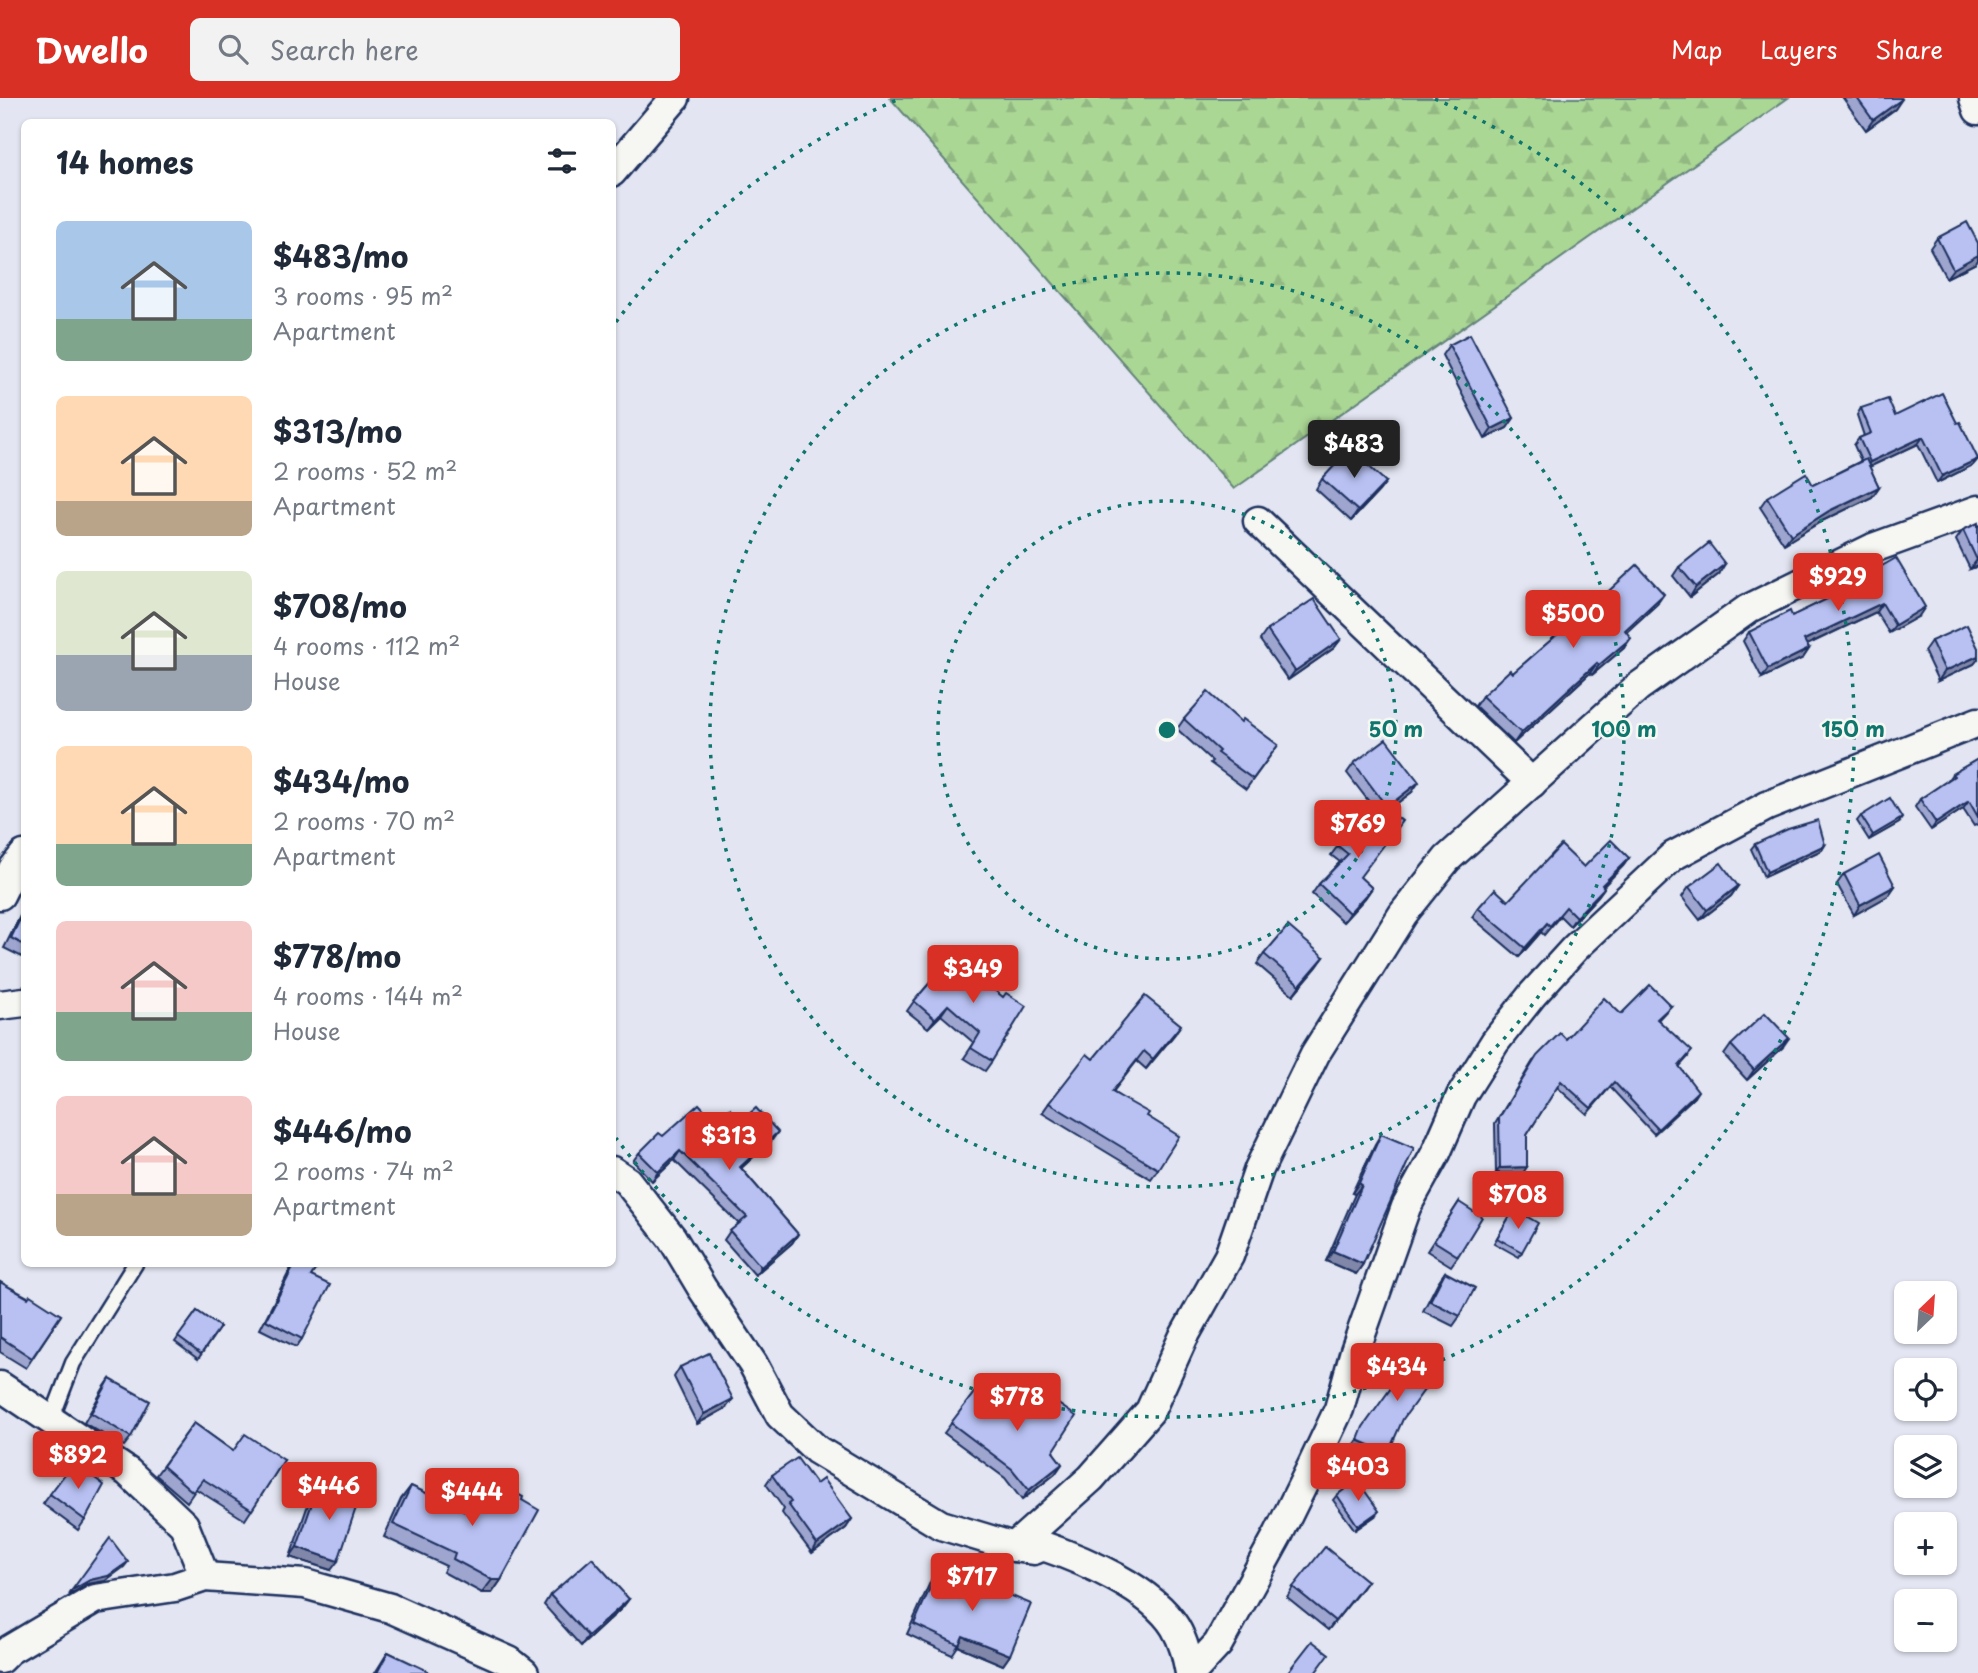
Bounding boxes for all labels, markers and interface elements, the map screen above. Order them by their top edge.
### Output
search box [190,18,680,81]
text: Dwello [35,24,148,74]
icon: search [214,30,252,68]
text: Search here [270,30,419,69]
text: Map [1671,31,1722,67]
text: Layers [1760,31,1837,67]
text: Share [1875,31,1943,67]
text: 14 homes [56,139,194,184]
icon: filters [543,142,581,180]
text: $483/mo [273,233,408,278]
icon: home [112,249,196,333]
text: 3 rooms · 95 m² [273,278,453,313]
text: Apartment [273,313,396,348]
text: $313/mo [273,408,402,453]
pin: $483 [1313,420,1395,480]
icon: home [112,424,196,508]
text: $483 [1324,425,1384,460]
text: 2 rooms · 52 m² [273,453,457,488]
text: Apartment [273,488,396,523]
pin: $929 [1797,554,1879,613]
text: $929 [1809,558,1867,593]
text: $708/mo [273,583,407,628]
pin: $500 [1532,590,1614,650]
text: $500 [1541,595,1605,630]
icon: home [112,599,196,683]
text: 4 rooms · 112 m² [273,628,460,663]
text: House [273,663,340,698]
text: 50 m [1369,712,1423,744]
text: 100 m [1591,712,1657,744]
text: 150 m [1821,712,1885,744]
centre of rings [1155,718,1179,742]
text: $434/mo [273,758,410,803]
icon: home [112,774,196,858]
pin: $769 [1317,800,1399,860]
text: 2 rooms · 70 m² [273,803,455,838]
text: $769 [1330,805,1386,840]
text: Apartment [273,838,396,873]
text: $778/mo [273,933,401,978]
pin: $349 [932,946,1014,1005]
icon: home [112,949,196,1033]
text: $349 [943,950,1003,985]
text: 4 rooms · 144 m² [273,978,463,1013]
text: House [273,1013,340,1048]
text: $446/mo [273,1108,412,1153]
pin: $313 [688,1112,770,1172]
text: $313 [701,1117,757,1152]
icon: home [112,1124,196,1208]
text: 2 rooms · 74 m² [273,1153,454,1188]
pin: $708 [1477,1172,1559,1231]
text: $708 [1488,1176,1548,1211]
text: Apartment [273,1188,396,1223]
north arrow [1894,1281,1956,1344]
map controls [1894,1281,1957,1652]
pin: $434 [1356,1344,1438,1403]
text: $434 [1367,1348,1427,1383]
button: locate [1894,1358,1957,1421]
pin: $778 [976,1374,1058,1433]
text: $778 [990,1378,1044,1413]
pin: $892 [37,1432,119,1491]
button: layers [1894,1435,1957,1498]
text: $892 [49,1436,107,1471]
pin: $403 [1317,1444,1399,1503]
text: $403 [1327,1448,1389,1483]
pin: $446 [288,1462,370,1522]
text: $446 [298,1467,360,1502]
pin: $444 [431,1468,513,1528]
text: $444 [441,1473,503,1508]
button: + [1894,1512,1957,1575]
pin: $717 [931,1554,1013,1613]
text: $717 [947,1558,997,1593]
button: − [1894,1589,1957,1652]

